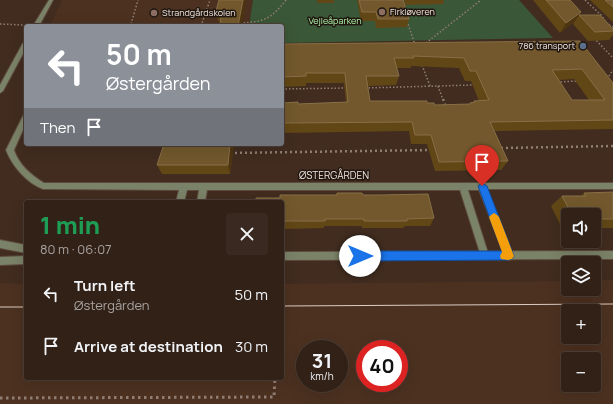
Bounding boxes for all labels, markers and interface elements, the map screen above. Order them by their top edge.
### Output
place label: Firkløveren [390,5,435,18]
place label: Strandgårdskolen [162,6,236,19]
marker: Firkløveren [377,7,387,17]
marker: Strandgårdskolen [149,8,159,18]
park label: Vejleåparken [308,14,362,27]
text: 50 m [106,35,172,73]
place label: 786 transport [519,39,575,52]
icon: left [40,40,92,92]
marker: 786 transport [578,41,588,51]
text: Østergården [106,71,211,95]
icon: arrive [83,116,105,138]
text: Then [40,117,75,138]
pin [465,145,499,186]
icon: arrive [471,151,493,173]
street label: ØSTERGÅRDEN [299,168,369,182]
text: 1 min [40,208,100,241]
map controls [561,208,601,392]
button: sound [561,208,601,248]
button: close [226,213,268,255]
position arrow [339,235,381,277]
text: 80 m · 06:07 [40,240,112,258]
button: layers [561,256,601,296]
text: Turn left [74,275,136,296]
icon: left [40,283,62,305]
text: 50 m [234,284,268,305]
text: Østergården [74,296,150,314]
button: + [561,304,601,344]
icon: arrive [40,335,62,357]
text: Arrive at destination [74,336,223,357]
text: 30 m [235,336,268,357]
speed limit sign: 40 [356,340,408,392]
text: 31 [312,347,332,374]
button: − [561,352,601,392]
text: km/h [310,369,334,383]

